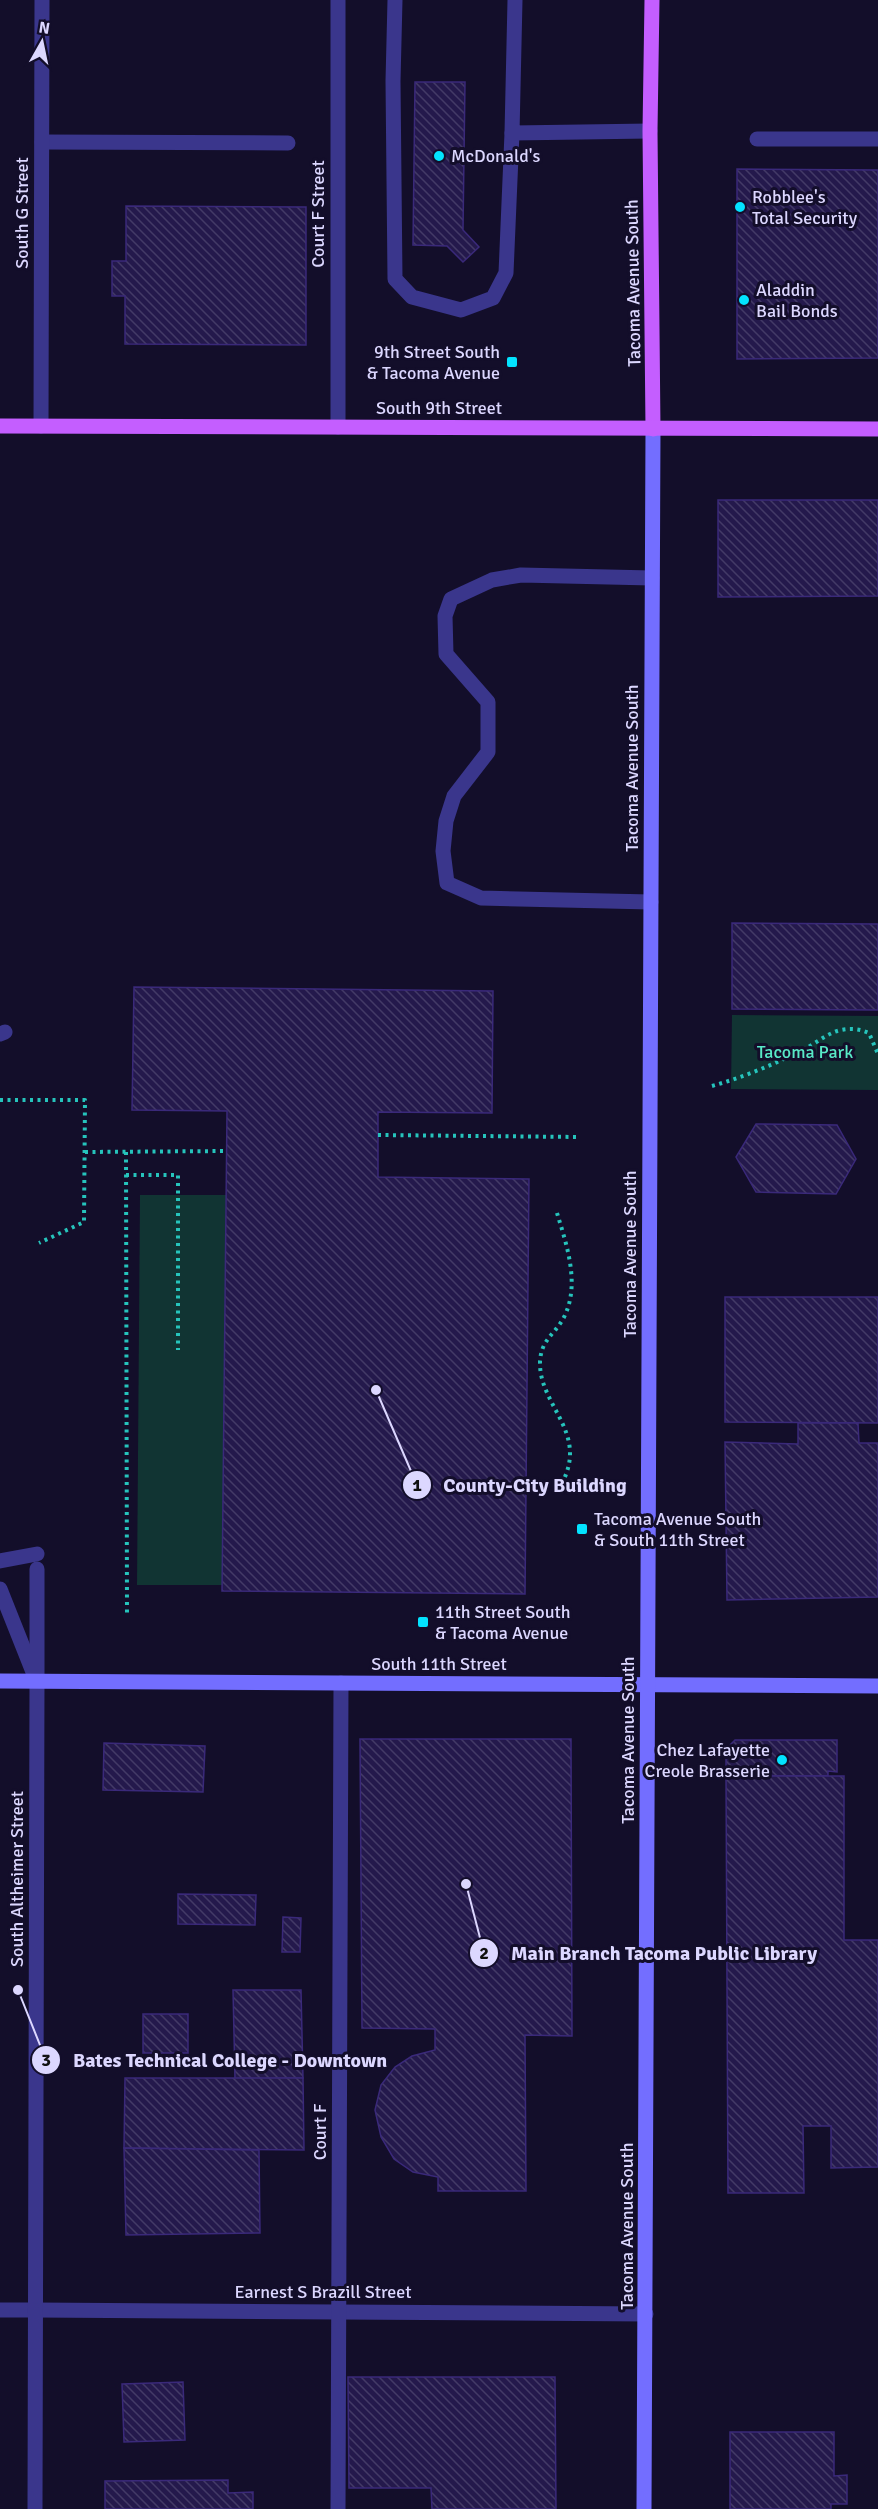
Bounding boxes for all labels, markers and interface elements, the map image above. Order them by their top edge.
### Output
north arrow [12,12,72,72]
text: N [37,17,51,39]
place label: McDonald's [451,145,540,167]
marker: McDonald's [432,149,446,163]
street label: South G Street [11,157,33,269]
street label: Court F Street [307,160,329,268]
place label: Robblee's Total Security [752,186,858,229]
street label: Tacoma Avenue South [621,199,645,367]
marker: Robblee's Total Security [733,200,747,214]
place label: Aladdin Bail Bonds [756,279,838,322]
marker: Aladdin Bail Bonds [737,293,751,307]
place label: 9th Street South & Tacoma Avenue [367,341,500,384]
marker: 9th Street South & Tacoma Avenue [505,355,519,369]
street label: South 9th Street [376,397,502,419]
street label: Tacoma Avenue South [621,684,643,852]
park label: Tacoma Park [757,1041,853,1063]
street label: Tacoma Avenue South [619,1170,641,1338]
callout: County-City Building [402,1466,639,1504]
text: County-City Building [443,1473,627,1498]
text: 1 [412,1474,422,1496]
place label: Tacoma Avenue South & South 11th Street [594,1508,761,1551]
marker: Tacoma Avenue South & South 11th Street [575,1522,589,1536]
place label: 11th Street South & Tacoma Avenue [435,1601,571,1644]
marker: 11th Street South & Tacoma Avenue [416,1615,430,1629]
street label: South 11th Street [371,1653,507,1675]
street label: Tacoma Avenue South [617,1656,639,1824]
place label: Chez Lafayette Creole Brasserie [645,1739,770,1782]
marker: Chez Lafayette Creole Brasserie [775,1753,789,1767]
street label: South Altheimer Street [6,1791,28,1967]
callout: Main Branch Tacoma Public Library [469,1934,829,1972]
text: Main Branch Tacoma Public Library [511,1941,817,1966]
text: 2 [479,1942,489,1964]
callout: Bates Technical College - Downtown [31,2041,399,2079]
text: Bates Technical College - Downtown [73,2048,387,2073]
text: 3 [41,2049,51,2071]
street label: Court F [309,2104,331,2160]
street label: Tacoma Avenue South [616,2142,638,2310]
street label: Earnest S Brazill Street [234,2281,412,2303]

